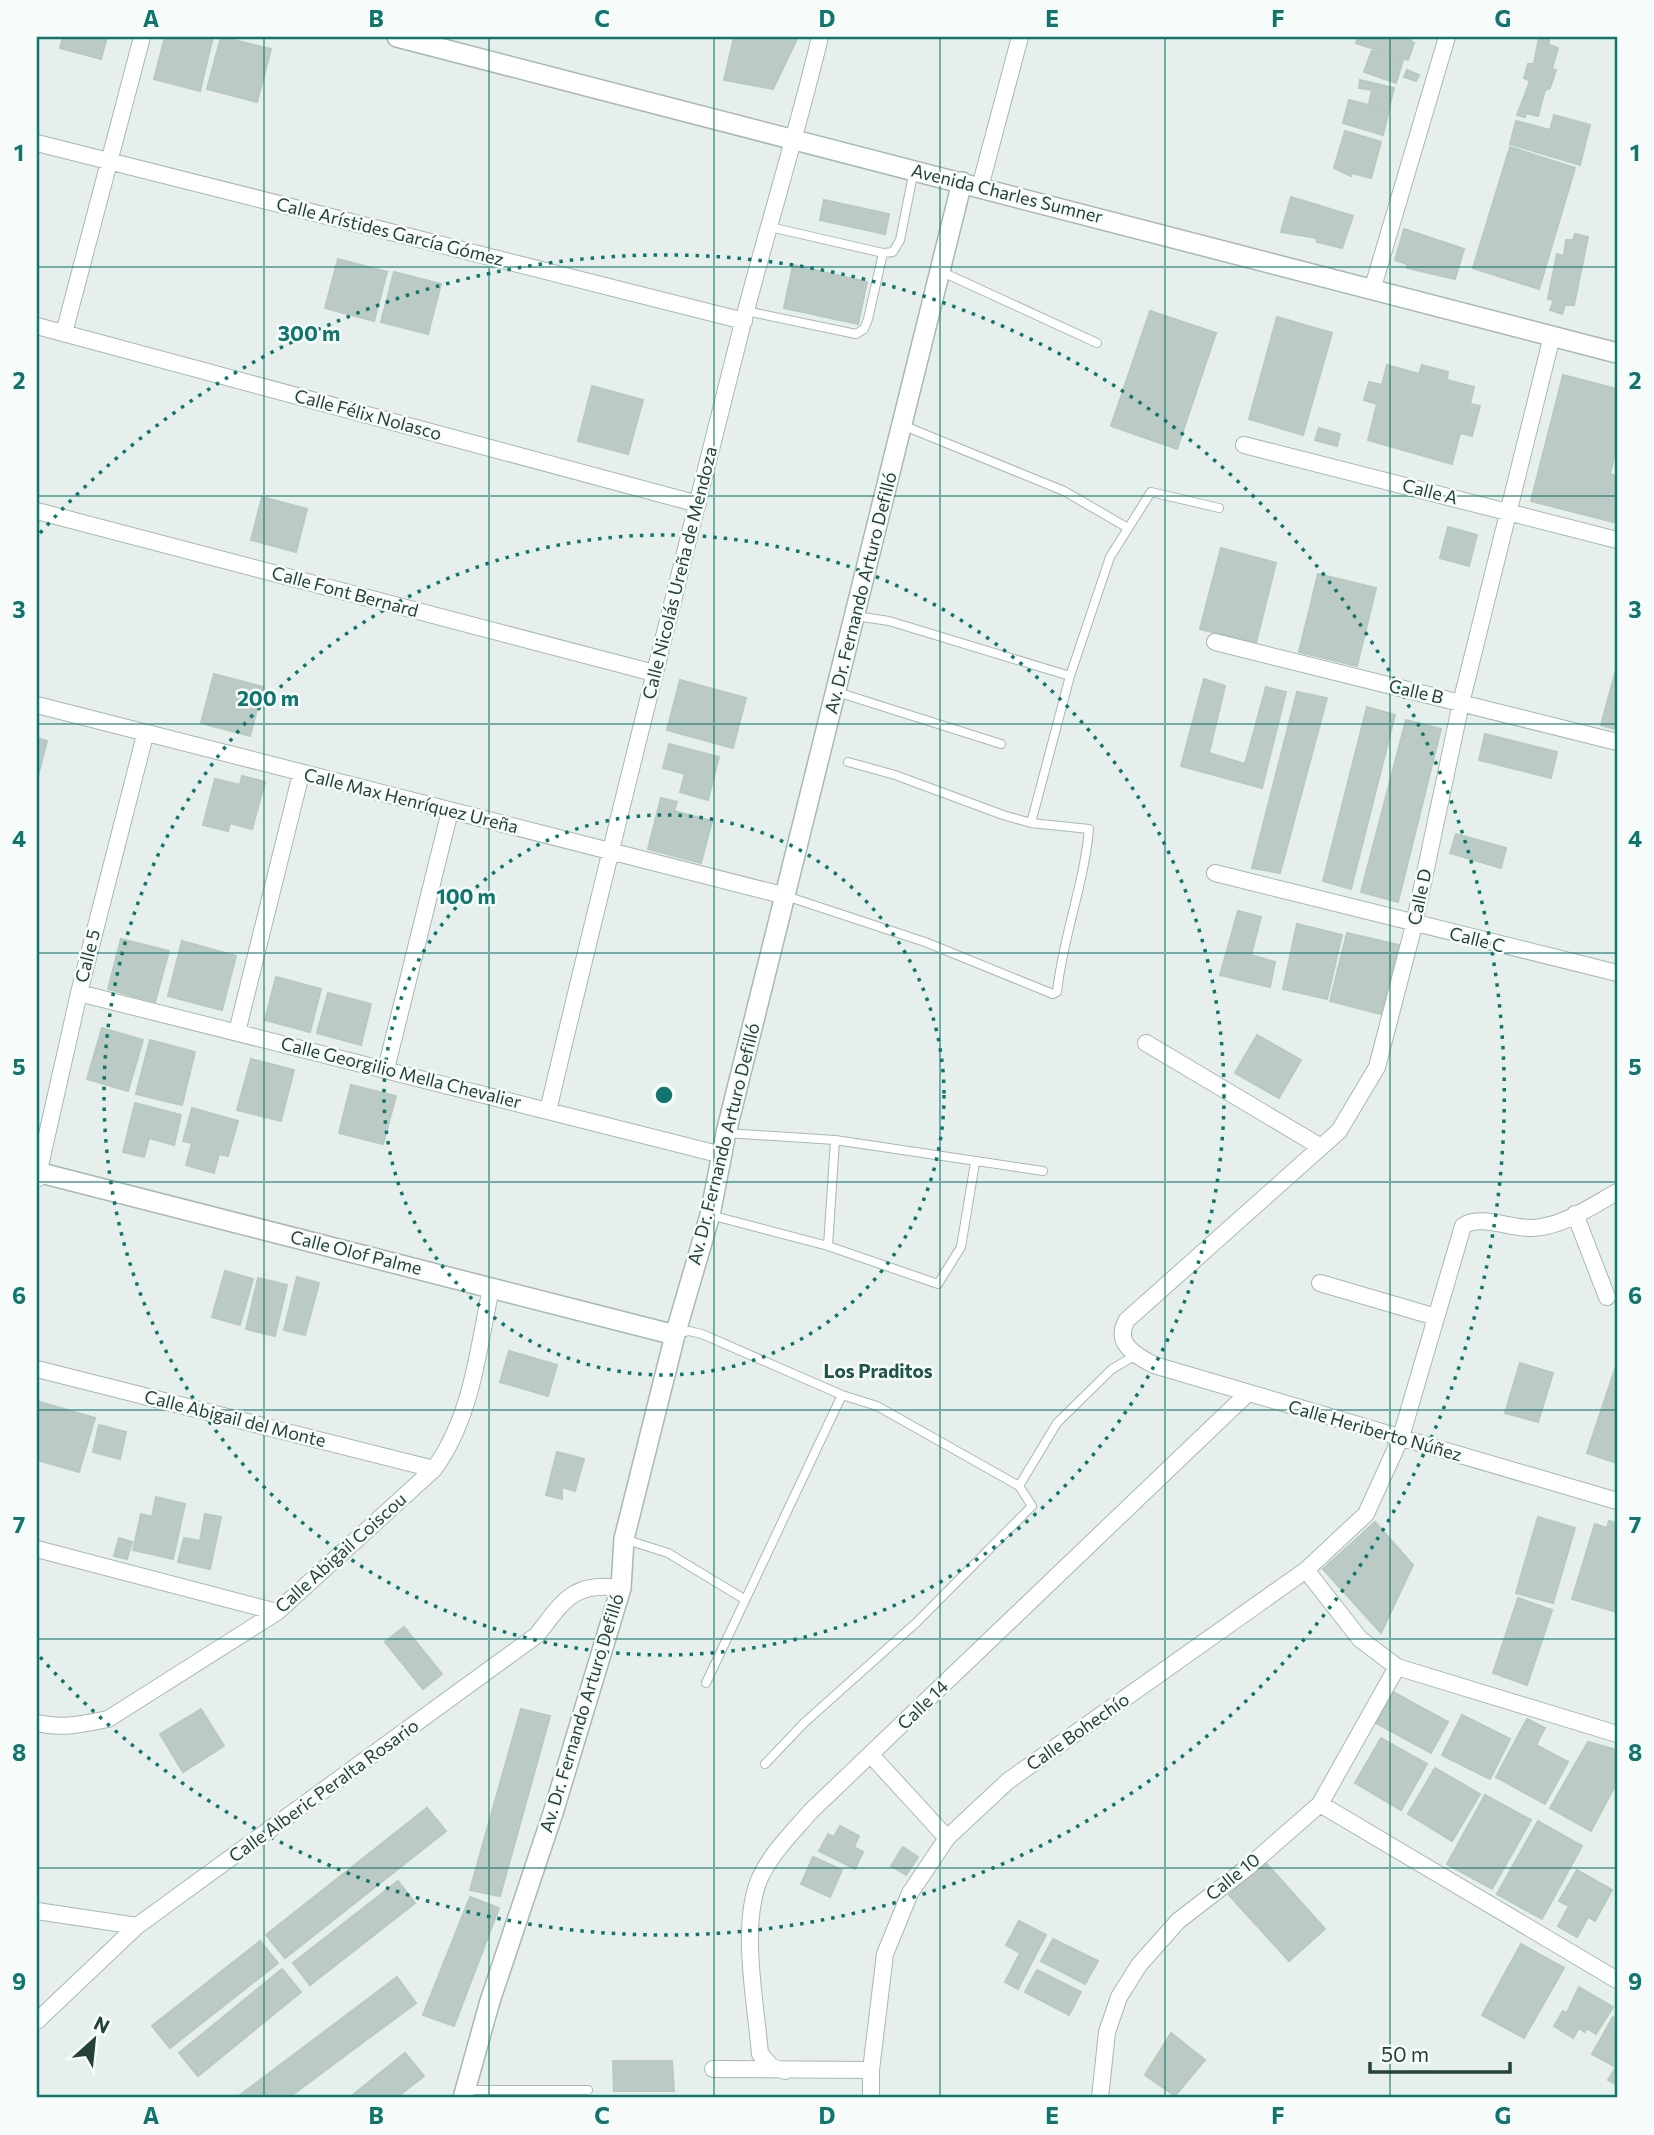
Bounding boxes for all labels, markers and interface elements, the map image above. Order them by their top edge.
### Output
text: A [143,4,160,32]
text: B [368,4,384,32]
text: C [594,4,610,32]
text: D [819,4,836,32]
text: E [1045,4,1059,32]
text: F [1271,4,1285,32]
text: G [1495,4,1511,32]
text: 1 [14,138,24,166]
text: 1 [1630,138,1640,166]
street label: Avenida Charles Sumner [909,159,1105,227]
street label: Calle Arístides García Gómez [274,192,506,270]
text: 300 m [278,320,340,345]
text: 2 [12,366,26,394]
text: 2 [1628,366,1642,394]
street label: Calle Félix Nolasco [292,384,444,444]
street label: Calle Nicolás Ureña de Mendoza [637,444,721,701]
street label: Av. Dr. Fernando Arturo Defilló [819,469,901,716]
street label: Calle A [1400,474,1460,509]
street label: Calle Font Bernard [269,561,421,621]
text: 3 [12,595,26,623]
text: 3 [1628,595,1642,623]
street label: Calle B [1387,674,1446,708]
text: 200 m [237,685,299,710]
street label: Calle Max Henríquez Ureña [302,763,521,837]
text: 4 [12,824,26,852]
text: 4 [1628,824,1642,852]
street label: Calle D [1402,867,1436,927]
text: 100 m [436,883,496,908]
street label: Calle C [1447,922,1507,956]
street label: Calle 5 [70,927,104,985]
street label: Av. Dr. Fernando Arturo Defilló [682,1020,764,1267]
street label: Calle Georgilio Mella Chevalier [279,1031,524,1113]
text: 5 [12,1052,26,1080]
text: 5 [1628,1052,1642,1080]
centre of rings [652,1083,676,1107]
street label: Calle Olof Palme [288,1225,424,1279]
text: 6 [12,1281,26,1309]
text: 6 [1628,1281,1642,1309]
district label: Los Praditos [823,1359,933,1382]
street label: Calle Abigail del Monte [142,1385,328,1451]
street label: Calle Heriberto Núñez [1286,1395,1465,1465]
street label: Calle Abigail Coiscou [270,1488,410,1617]
text: 7 [13,1510,25,1538]
text: 7 [1629,1510,1641,1538]
street label: Av. Dr. Fernando Arturo Defilló [534,1591,628,1835]
street label: Calle 14 [892,1675,953,1734]
street label: Calle Bohechío [1022,1688,1133,1775]
street label: Calle Alberic Peralta Rosario [224,1714,423,1866]
text: 8 [12,1738,26,1766]
text: 8 [1628,1738,1642,1766]
street label: Calle 10 [1201,1848,1264,1905]
text: 9 [12,1967,26,1995]
text: 9 [1628,1967,1642,1995]
north arrow [60,2006,130,2076]
text: N [90,2011,114,2038]
scale bar [1370,2030,1510,2074]
text: 50 m [1381,2041,1429,2066]
text: A [143,2101,160,2129]
text: B [368,2101,384,2129]
text: C [594,2101,610,2129]
text: D [819,2101,836,2129]
text: E [1045,2101,1059,2129]
text: F [1271,2101,1285,2129]
text: G [1495,2101,1511,2129]

